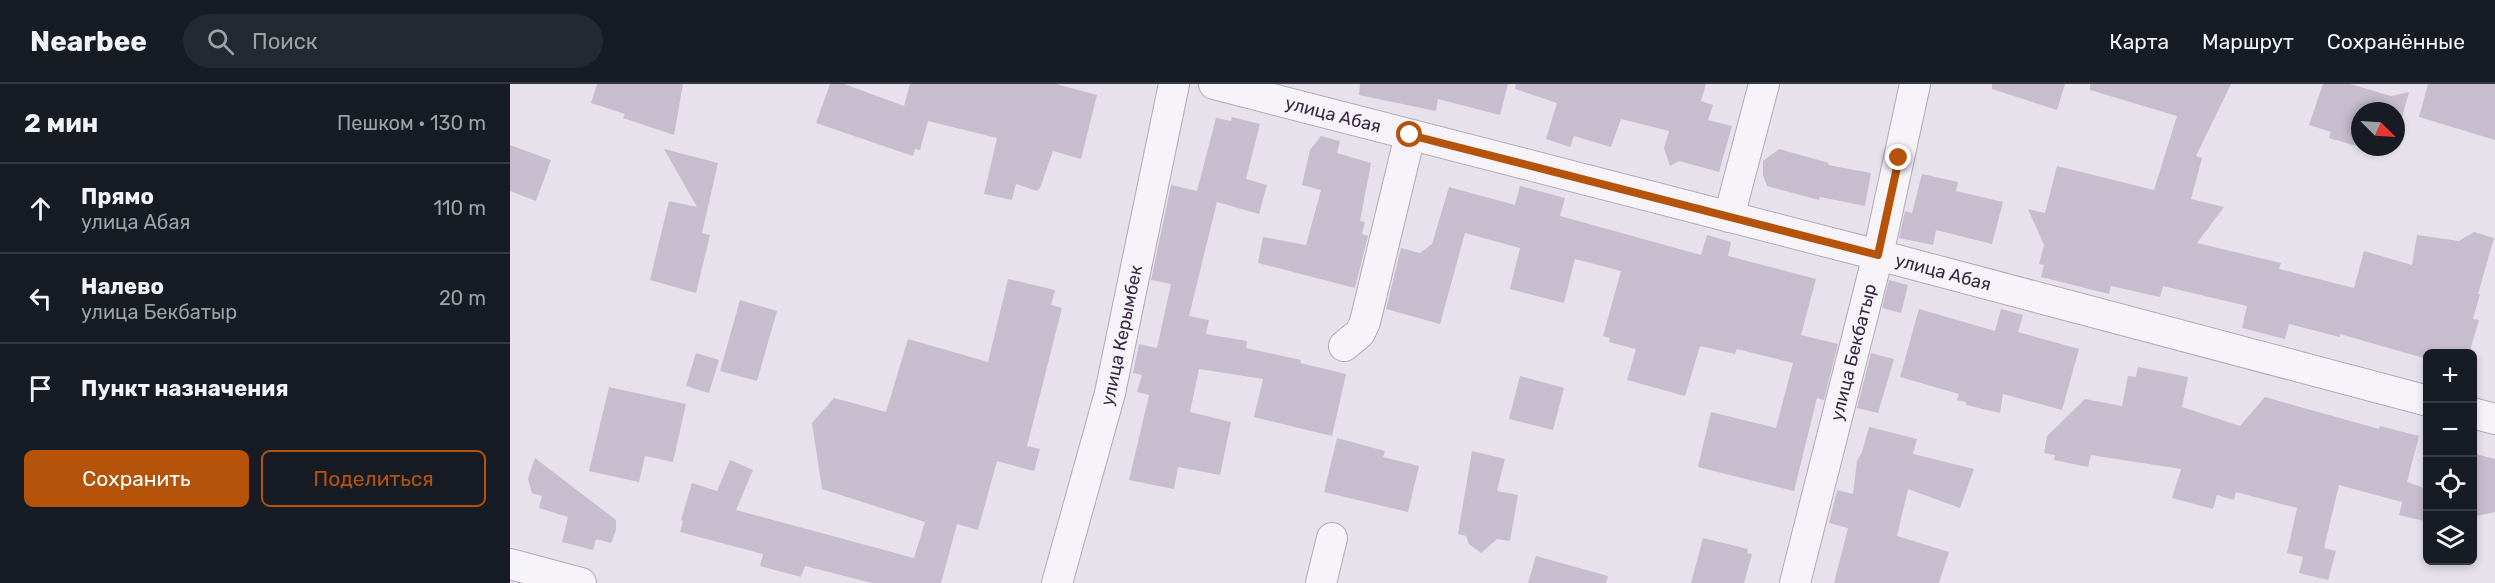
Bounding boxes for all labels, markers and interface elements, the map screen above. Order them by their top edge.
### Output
search box [183,14,603,68]
text: Nearbee [30,25,147,58]
icon: search [204,25,237,58]
text: Поиск [252,28,318,55]
text: Карта [2109,29,2169,54]
text: Маршрут [2202,29,2294,54]
text: Сохранённые [2327,29,2465,54]
street label: улица Абая [1283,92,1384,138]
north arrow [2351,102,2405,156]
text: 2 мин [24,108,98,139]
text: Пешком · 130 m [337,111,486,135]
route start [1396,121,1422,147]
route end [1885,144,1911,170]
text: Прямо [81,183,154,210]
icon: ahead [24,192,57,225]
text: 110 m [434,196,486,220]
text: улица Абая [81,210,190,234]
street label: улица Абая [1893,249,1994,296]
street label: улица Керымбек [1096,263,1147,408]
text: Налево [81,273,164,300]
street label: улица Бекбатыр [1825,281,1881,423]
icon: left [24,282,57,315]
text: 20 m [439,286,486,310]
text: улица Бекбатыр [81,300,237,324]
map controls [2423,349,2477,565]
button: + [2423,349,2477,403]
icon: arrive [24,372,57,405]
text: Пункт назначения [81,375,289,402]
button: − [2423,403,2477,457]
button: Сохранить [24,450,249,507]
button: Поделиться [261,450,486,507]
button: locate [2423,457,2477,511]
button: layers [2423,511,2477,565]

